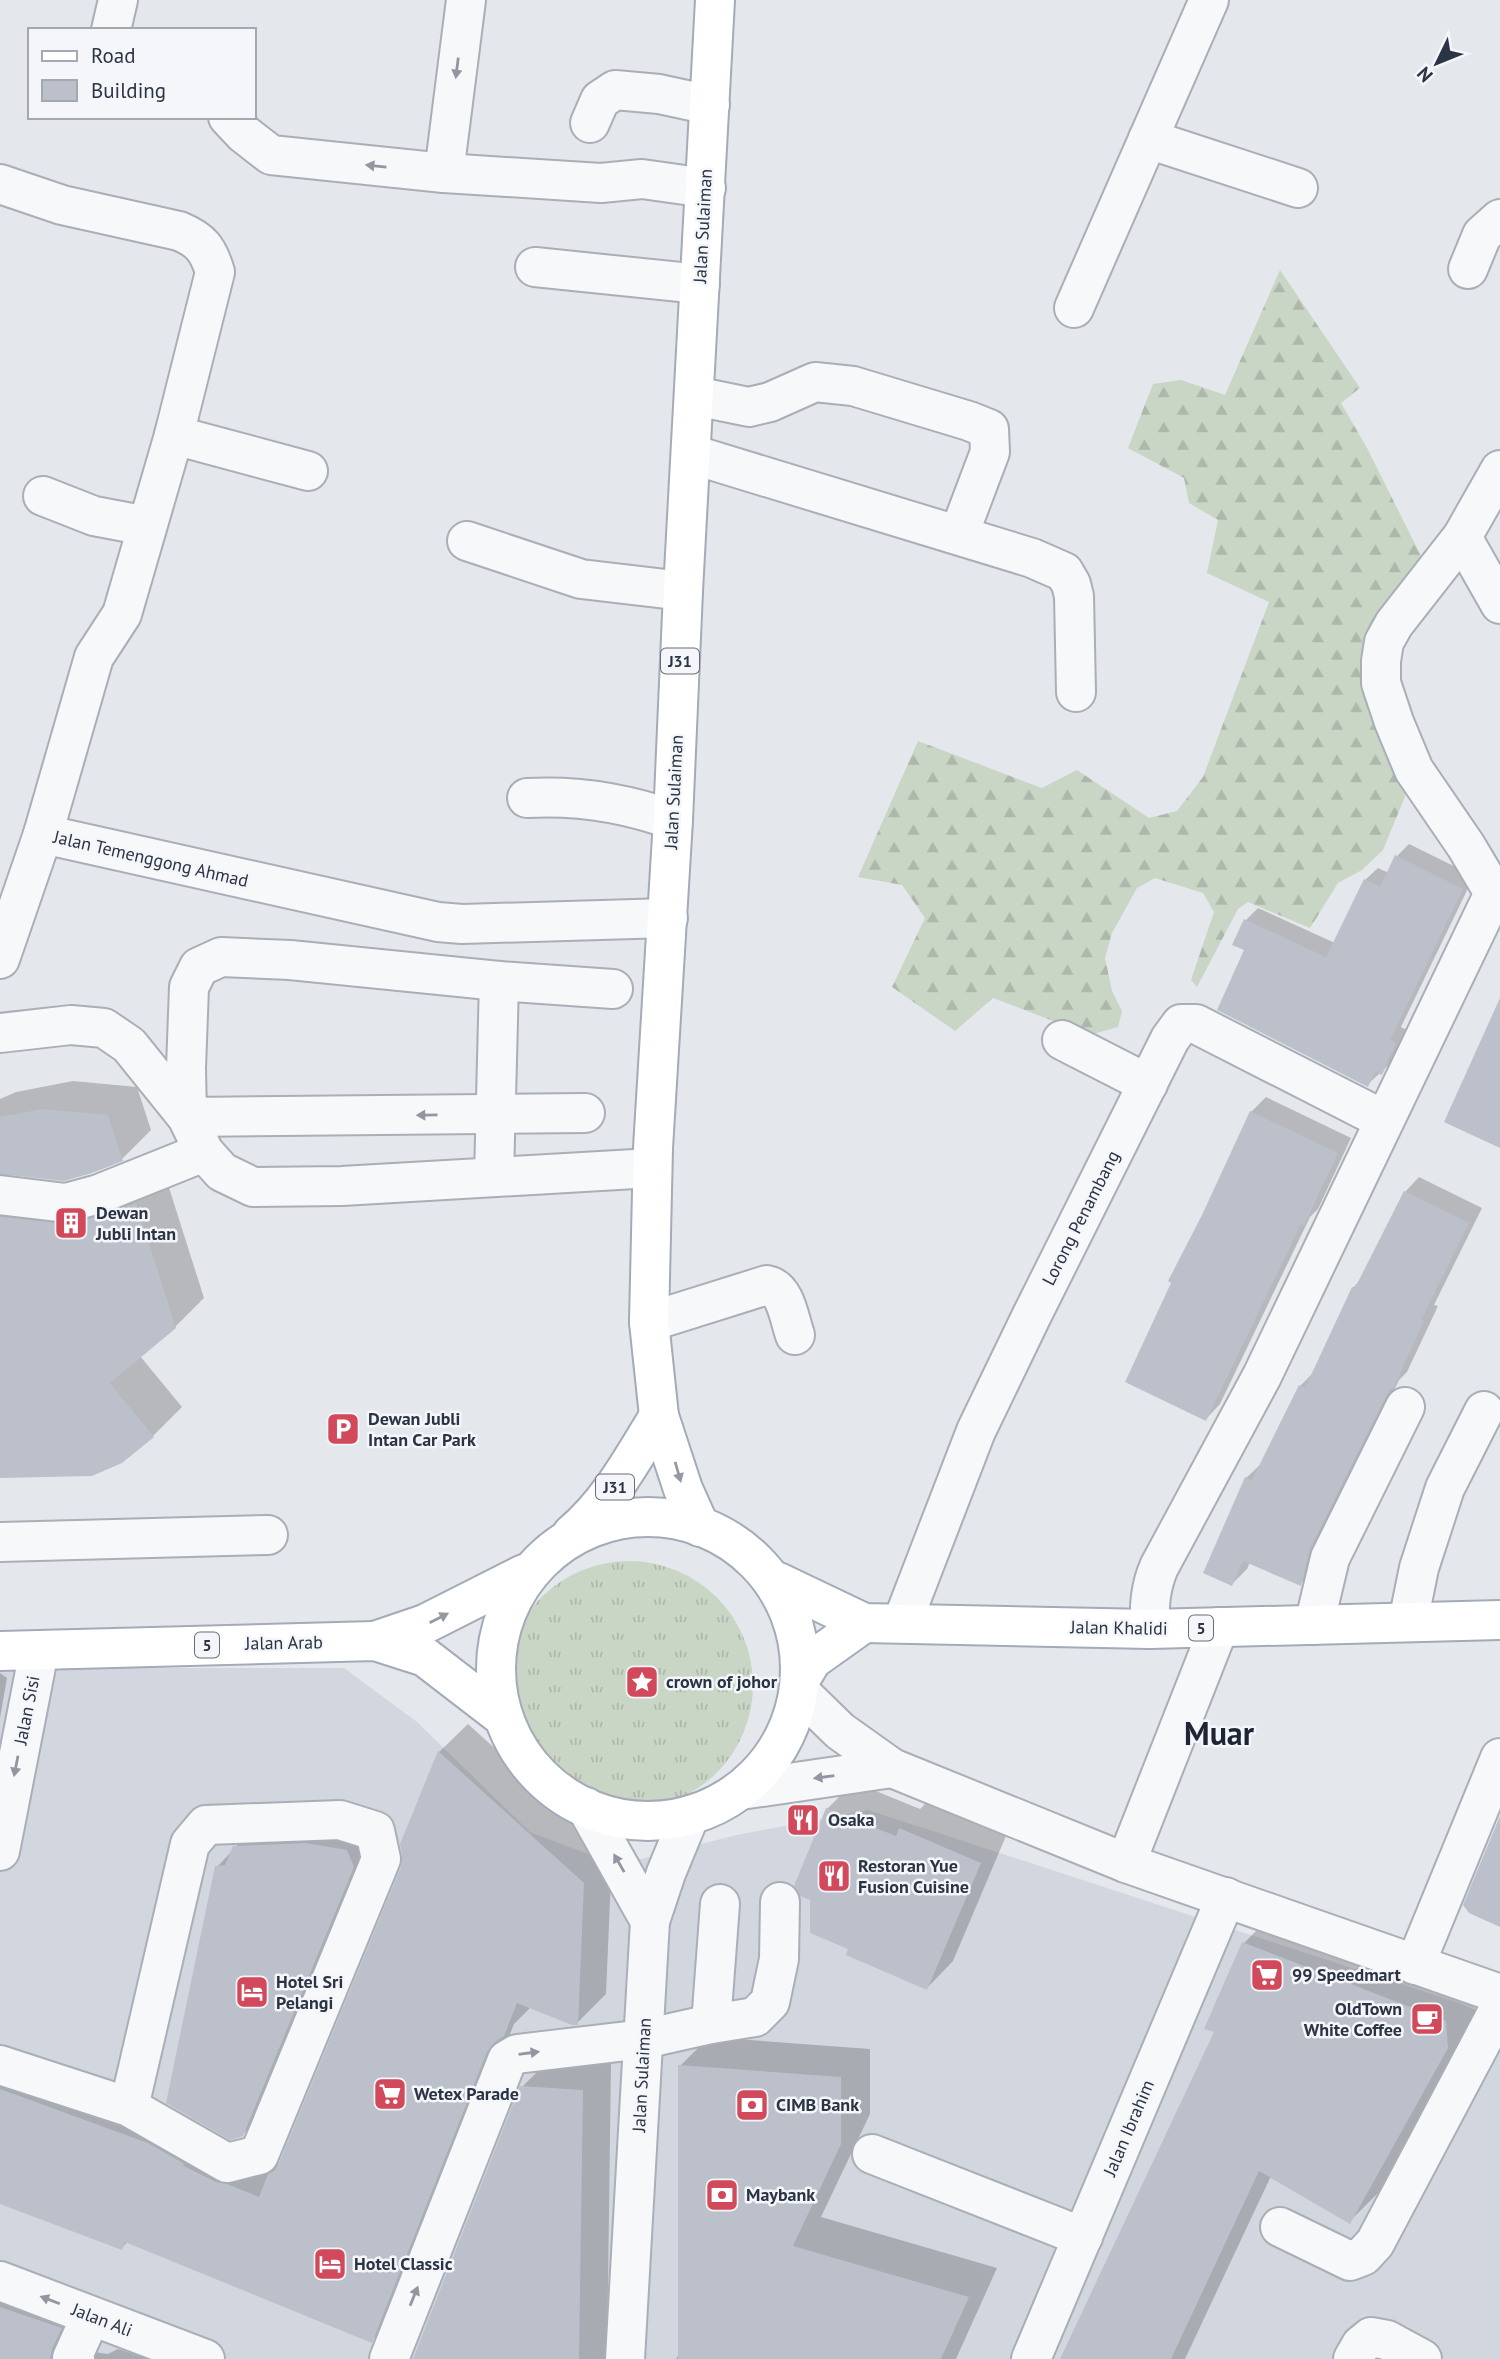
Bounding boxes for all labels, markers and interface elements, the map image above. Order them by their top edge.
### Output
legend [28,28,256,119]
north arrow [1402,28,1472,98]
text: Road [91,42,135,69]
one-way arrow [451,57,462,79]
text: N [1412,62,1438,87]
text: Building [91,77,166,104]
one-way arrow [365,160,387,171]
street label: Jalan Sulaiman [688,168,717,285]
road number: J31 [661,648,699,674]
street label: Jalan Sulaiman [659,734,688,851]
street label: Jalan Temenggong Ahmad [50,825,251,892]
one-way arrow [416,1109,438,1121]
street label: Lorong Penambang [1037,1147,1124,1289]
place label: Dewan Jubli Intan [95,1201,176,1245]
building icon: Dewan Jubli Intan [52,1204,90,1242]
place label: Dewan Jubli Intan Car Park [368,1407,476,1451]
parking icon: Dewan Jubli Intan Car Park [324,1410,362,1448]
one-way arrow [673,1461,684,1483]
road number: J31 [596,1474,634,1499]
one-way arrow [429,1612,449,1623]
street label: Jalan Khalidi [1069,1615,1168,1640]
road number: 5 [1189,1616,1213,1640]
street label: Jalan Arab [244,1630,323,1655]
road number: 5 [195,1632,219,1658]
place icon: crown of johor [623,1663,661,1701]
place label: crown of johor [666,1670,778,1693]
street label: Jalan Sisi [8,1673,44,1747]
district label: Muar [1184,1712,1255,1754]
one-way arrow [11,1755,22,1777]
one-way arrow [813,1772,835,1783]
restaurant icon: Osaka [784,1801,822,1839]
place label: Osaka [828,1808,874,1831]
one-way arrow [613,1854,625,1873]
place label: Restoran Yue Fusion Cuisine [858,1854,969,1898]
restaurant icon: Restoran Yue Fusion Cuisine [815,1857,853,1895]
supermarket icon: 99 Speedmart [1248,1956,1286,1994]
place label: 99 Speedmart [1292,1963,1401,1986]
place label: Hotel Sri Pelangi [276,1970,343,2014]
hotel icon: Hotel Sri Pelangi [233,1973,271,2011]
place label: OldTown White Coffee [1304,1997,1402,2041]
cafe icon: OldTown White Coffee [1408,2000,1446,2038]
street label: Jalan Sulaiman [627,2017,656,2134]
one-way arrow [518,2047,540,2058]
supermarket icon: Wetex Parade [371,2075,409,2113]
street label: Jalan Ibrahim [1098,2076,1159,2180]
place label: Wetex Parade [414,2082,519,2105]
bank icon: CIMB Bank [733,2086,771,2124]
place label: CIMB Bank [776,2093,859,2116]
bank icon: Maybank [703,2176,741,2214]
place label: Maybank [746,2183,815,2206]
hotel icon: Hotel Classic [311,2245,349,2283]
place label: Hotel Classic [354,2252,453,2275]
one-way arrow [408,2285,419,2306]
one-way arrow [39,2294,60,2305]
street label: Jalan Ali [68,2297,136,2342]

